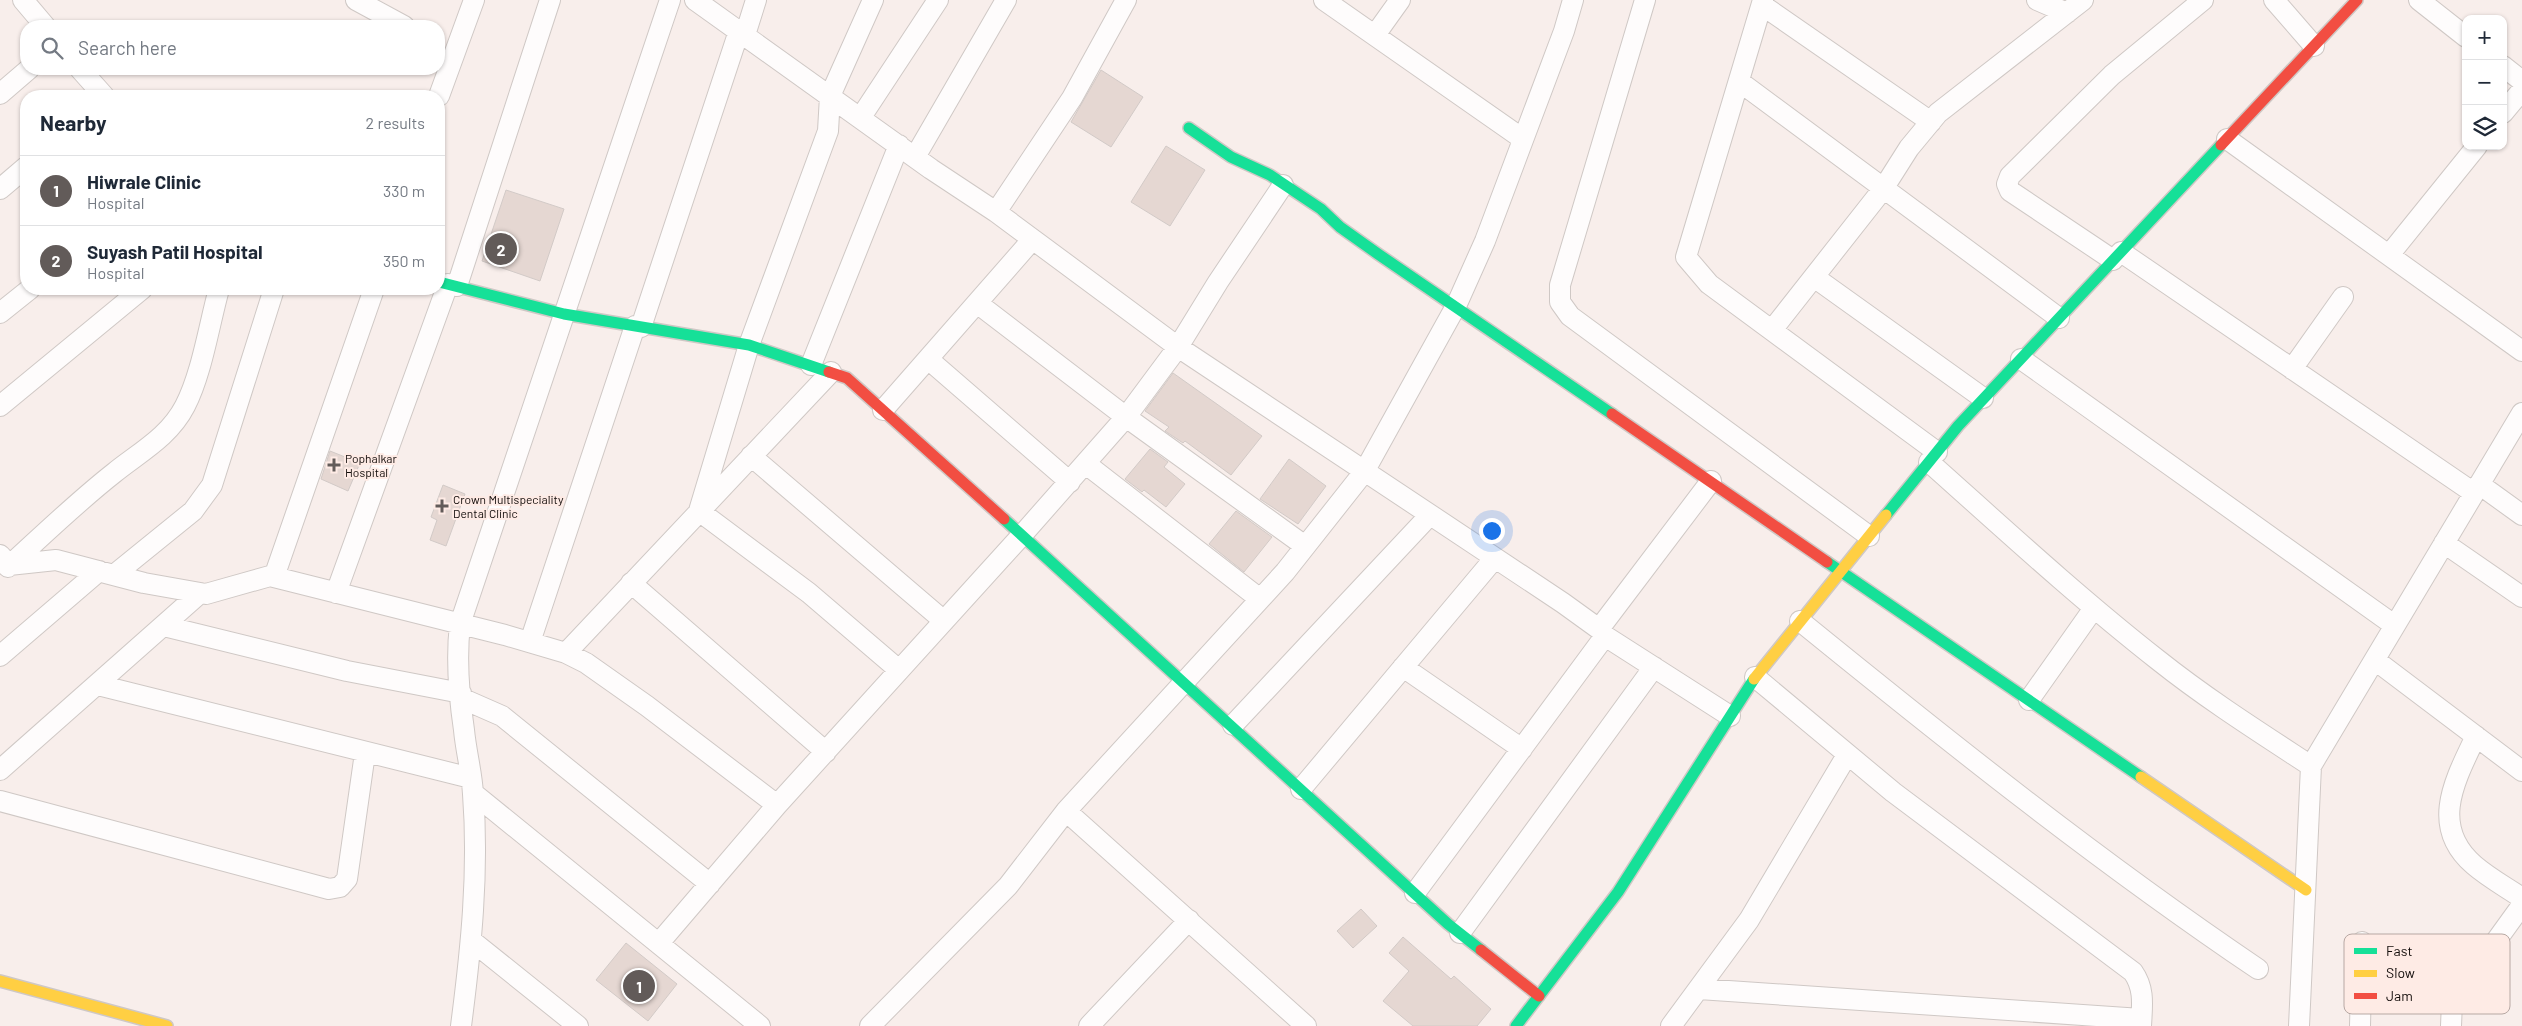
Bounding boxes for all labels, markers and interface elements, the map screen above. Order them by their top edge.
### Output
map controls [2462,15,2507,150]
button: + [2462,15,2507,60]
search box [20,20,445,75]
icon: search [38,34,66,62]
text: Search here [78,36,177,59]
button: − [2462,60,2507,105]
button: layers [2462,105,2507,150]
text: Nearby [40,110,106,135]
text: 2 results [366,113,425,132]
text: Hiwrale Clinic [87,170,201,193]
text: 1 [53,181,59,200]
text: 330 m [383,181,425,200]
text: Hospital [87,193,144,212]
pin: 2 [485,230,517,268]
text: Suyash Patil Hospital [87,240,263,263]
text: 2 [52,251,60,270]
text: 350 m [383,251,425,270]
text: Hospital [87,263,144,282]
place label: Pophalkar Hospital [345,451,397,479]
marker: Pophalkar Hospital [327,458,341,472]
place label: Crown Multispeciality Dental Clinic [453,492,564,520]
marker: Crown Multispeciality Dental Clinic [435,499,449,513]
your location [1479,518,1505,544]
legend [2344,934,2510,1014]
text: Fast [2386,942,2412,959]
text: Slow [2386,964,2415,981]
pin: 1 [623,967,655,1005]
text: Jam [2386,987,2413,1004]

